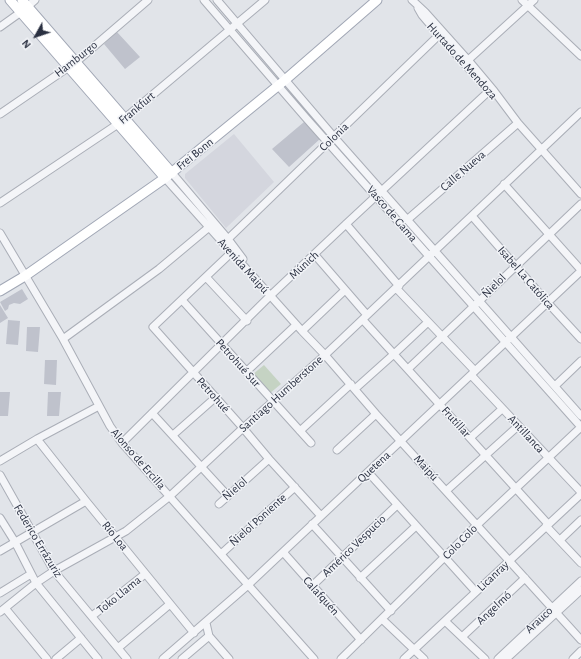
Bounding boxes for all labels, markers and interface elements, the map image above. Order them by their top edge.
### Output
north arrow [16,16,56,56]
street label: Hurtado de Mendoza [424,20,500,102]
text: N [20,38,33,51]
street label: Hamburgo [52,38,100,80]
street label: Frankfurt [116,89,158,127]
street label: Colonia [316,120,352,154]
street label: Frei Bonn [174,135,216,173]
street label: Calle Nueva [437,147,489,195]
street label: Vasco de Gama [364,183,420,245]
street label: Avenida Maipú [214,235,272,297]
street label: Isabel La Católica [495,243,557,313]
street label: Múnich [286,248,322,282]
street label: Ñielol [479,271,509,301]
street label: Petrohué Sur [212,336,264,390]
street label: Santiago Humberstone [236,353,326,435]
street label: Petrohué [193,374,233,416]
street label: Frutillar [438,404,474,440]
street label: Antillanca [505,412,547,456]
street label: Alonso de Ercilla [107,425,169,493]
street label: Quetena [354,448,394,486]
street label: Maipú [411,452,441,484]
street label: Ñielol [220,474,250,504]
street label: Ñielol Poniente [226,491,290,549]
street label: Federico Errázuriz [10,502,66,580]
street label: Américo Vespucio [319,512,389,580]
street label: Río Loa [99,518,131,554]
street label: Colo Colo [440,522,480,562]
street label: Licanray [474,558,512,594]
street label: Toko Llama [94,573,144,617]
street label: Calafquén [300,574,342,618]
street label: Angelmó [473,588,515,628]
street label: Arauco [522,604,556,636]

